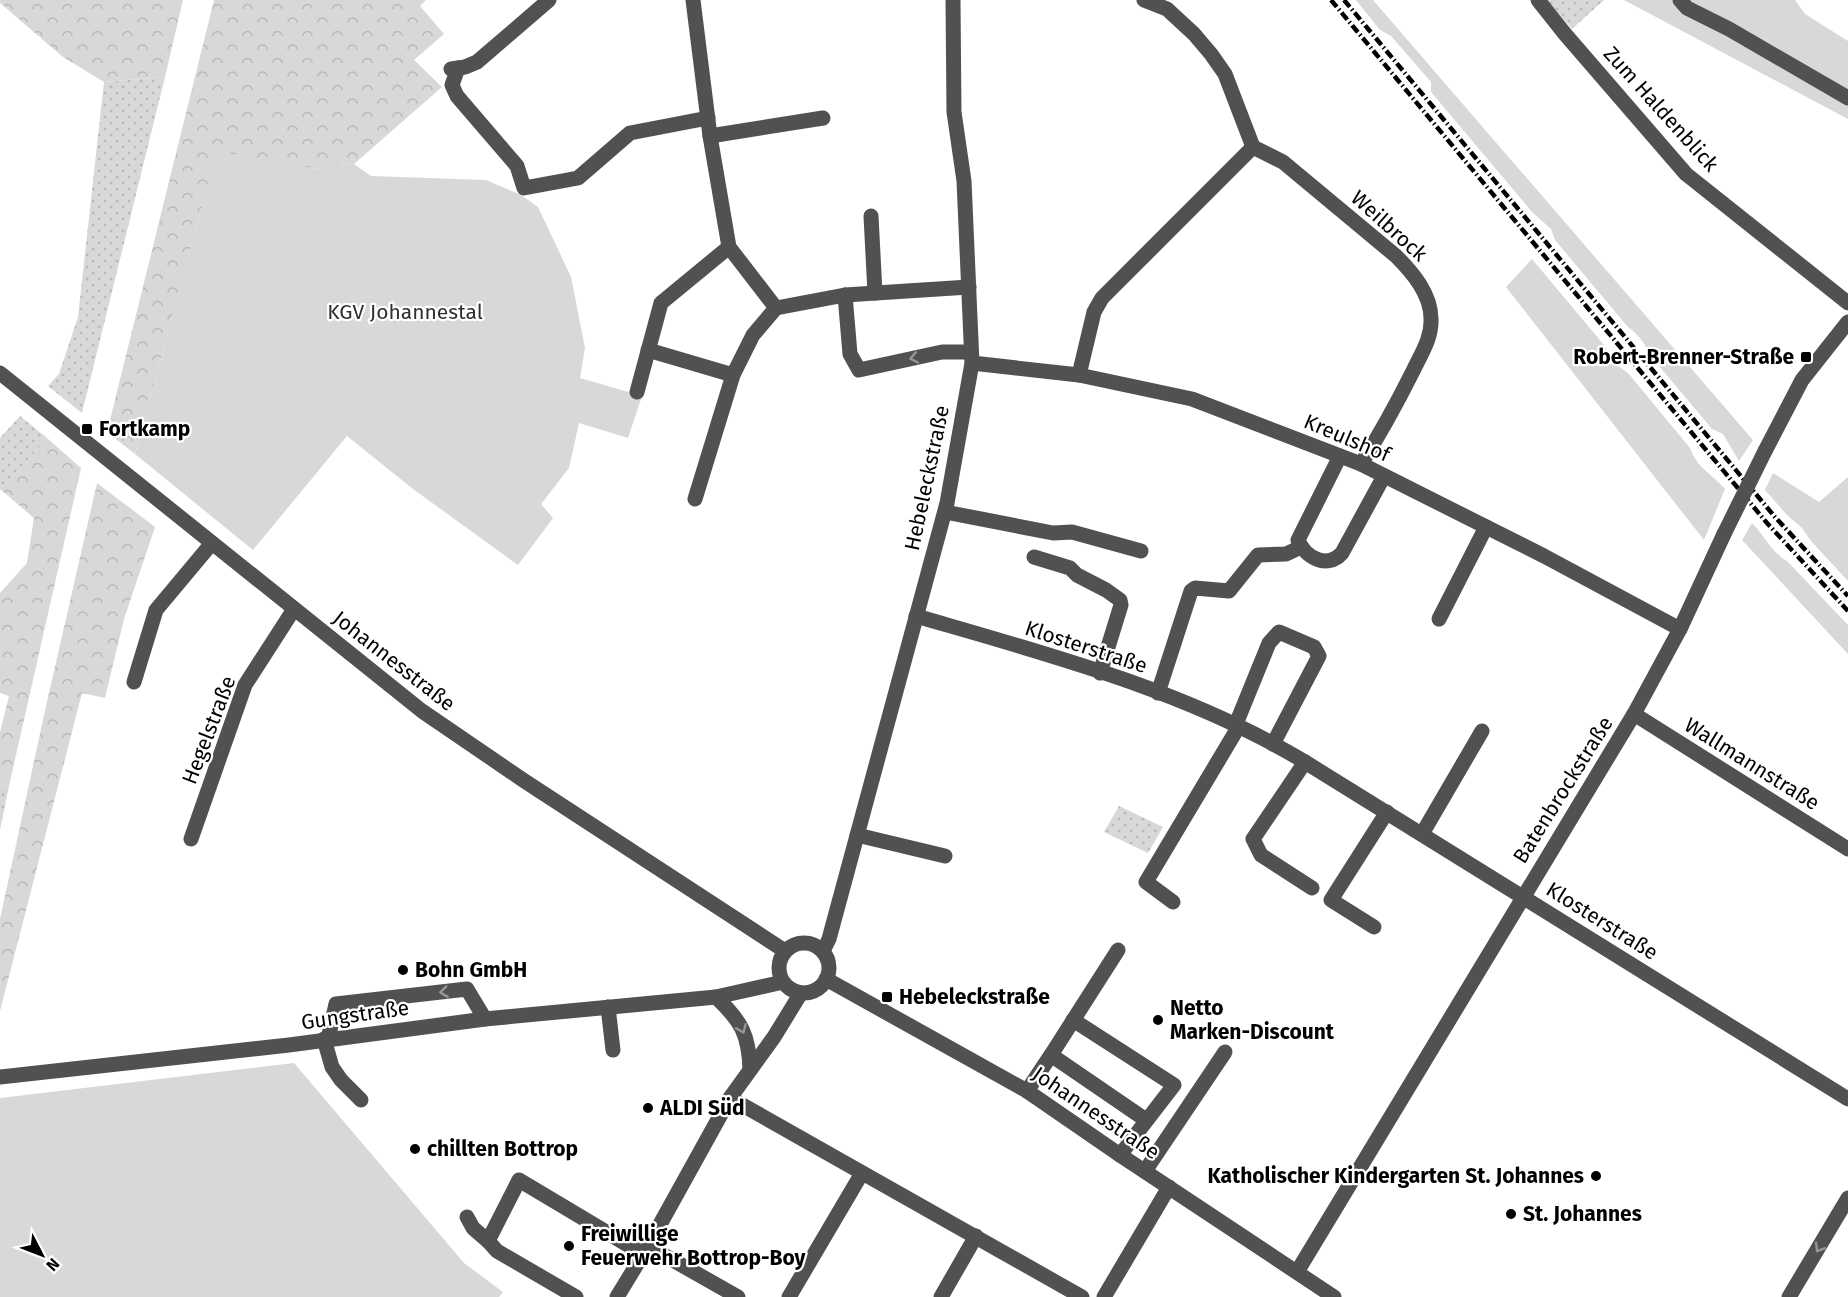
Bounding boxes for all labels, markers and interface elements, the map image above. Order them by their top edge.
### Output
street label: Zum Haldenblick [1598,41,1724,177]
street label: Weilbrock [1345,185,1433,267]
park label: KGV Johannestal [327,299,483,325]
place label: Robert-Brenner-Straße [1573,344,1794,370]
marker: Robert-Brenner-Straße [1799,350,1813,364]
one-way arrow [910,351,920,364]
street label: Hebeleckstraße [899,403,955,553]
street label: Kreulshof [1300,408,1396,469]
place label: Fortkamp [99,416,190,442]
marker: Fortkamp [80,422,94,436]
street label: Johannesstraße [328,605,460,717]
street label: Klosterstraße [1022,615,1150,679]
street label: Hegelstraße [176,672,242,788]
street label: Batenbrockstraße [1507,712,1619,868]
street label: Wallmannstraße [1680,712,1824,816]
street label: Klosterstraße [1541,876,1663,966]
place label: Bohn GmbH [415,957,527,983]
marker: Bohn GmbH [396,963,410,977]
place label: Hebeleckstraße [899,984,1050,1010]
one-way arrow [439,985,449,997]
marker: Hebeleckstraße [880,990,894,1004]
street label: Gungstraße [299,995,411,1035]
place label: Netto Marken-Discount [1170,995,1335,1045]
marker: Netto Marken-Discount [1151,1013,1165,1027]
one-way arrow [735,1023,747,1034]
street label: Johannesstraße [1027,1061,1165,1165]
place label: ALDI Süd [659,1095,745,1121]
marker: ALDI Süd [641,1101,655,1115]
place label: chillten Bottrop [427,1136,578,1162]
marker: chillten Bottrop [408,1142,422,1156]
place label: Katholischer Kindergarten St. Johannes [1207,1163,1584,1189]
marker: Katholischer Kindergarten St. Johannes [1589,1169,1603,1183]
place label: St. Johannes [1523,1201,1642,1227]
marker: St. Johannes [1504,1207,1518,1221]
place label: Freiwillige Feuerwehr Bottrop-Boy [581,1221,806,1271]
north arrow [12,1225,72,1285]
marker: Freiwillige Feuerwehr Bottrop-Boy [562,1239,576,1253]
one-way arrow [1814,1242,1826,1252]
text: N [42,1254,63,1275]

